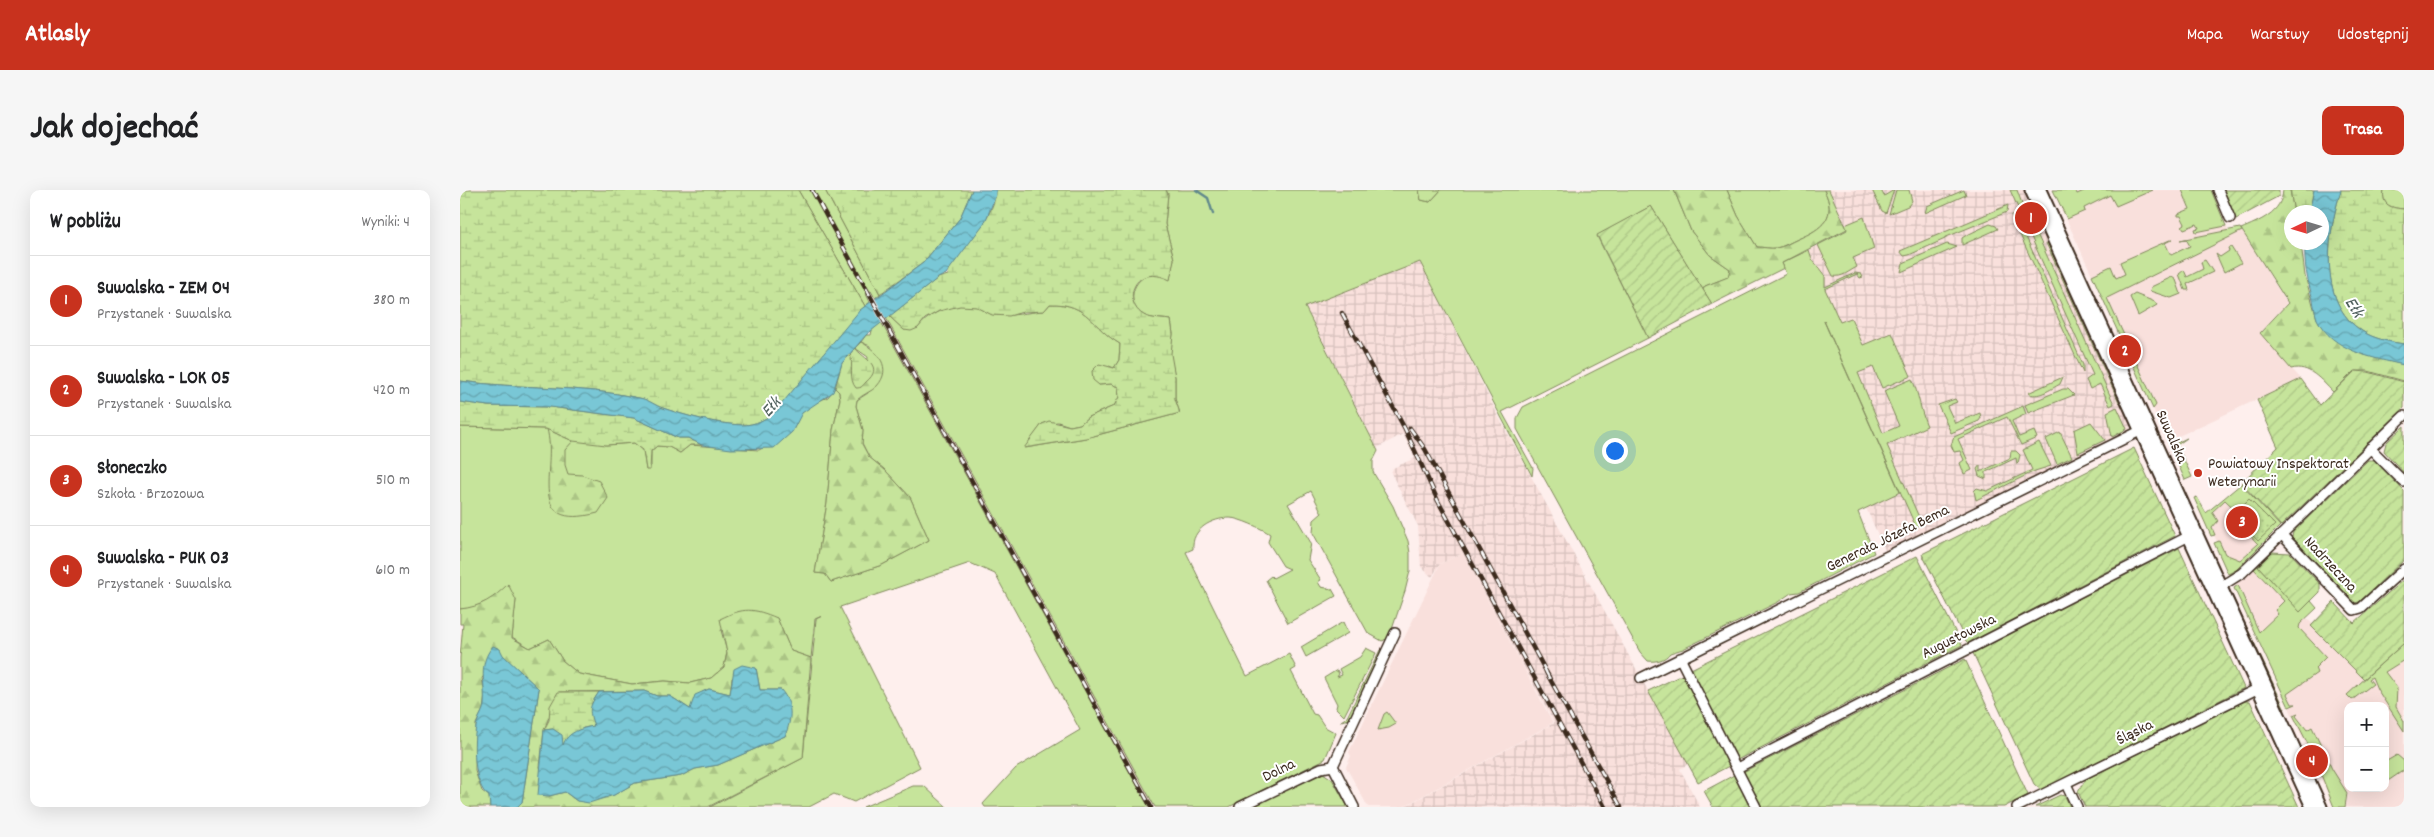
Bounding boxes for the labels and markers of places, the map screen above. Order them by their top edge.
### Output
pin: 1 [2015,199,2047,237]
pin: 2 [2109,332,2141,370]
place label: Powiatowy Inspektorat Weterynarii [2208,453,2349,494]
marker: Powiatowy Inspektorat Weterynarii [2192,467,2204,479]
pin: 3 [2226,503,2258,541]
pin: 4 [2296,742,2328,780]

